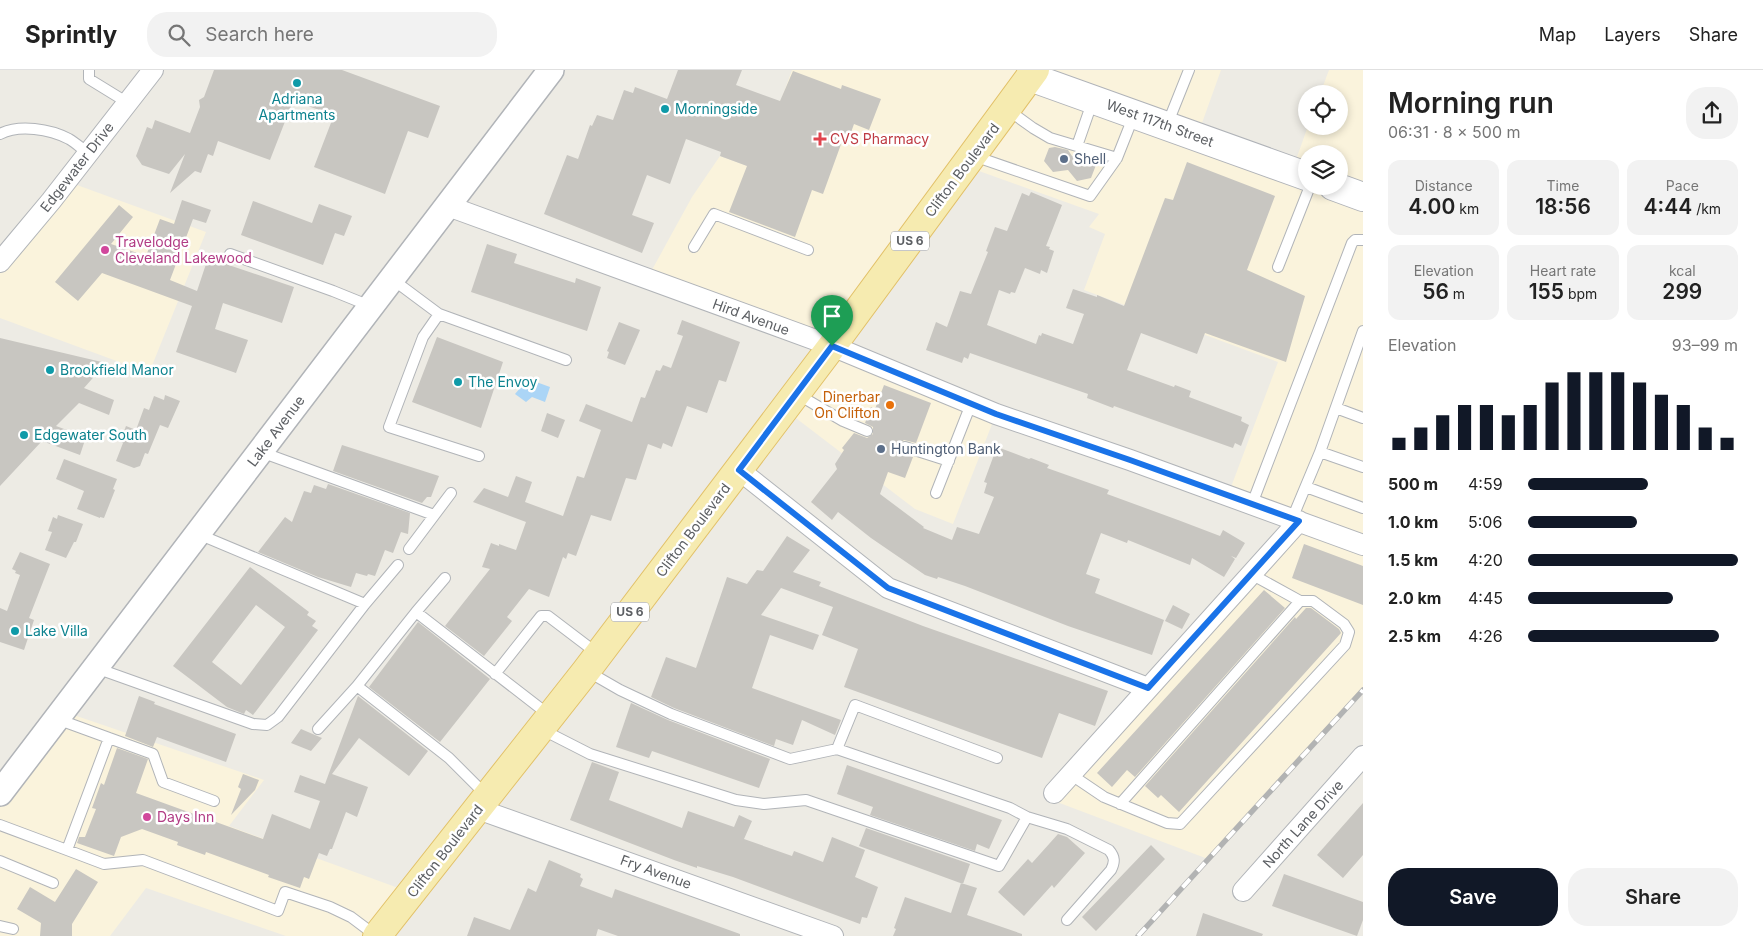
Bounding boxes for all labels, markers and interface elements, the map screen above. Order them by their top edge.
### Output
search box [147,12,497,57]
text: Sprintly [25,20,117,49]
icon: search [165,21,193,49]
text: Search here [205,23,314,46]
text: Map [1539,24,1576,45]
text: Layers [1604,24,1661,45]
text: Share [1689,24,1738,45]
marker: Adriana Apartments [291,77,303,89]
map controls [1298,85,1348,195]
button: locate [1298,85,1348,135]
text: Morning run [1388,86,1554,120]
button: share [1686,87,1738,139]
place label: Adriana Apartments [259,90,335,123]
street label: West 117th Street [1104,95,1216,150]
place label: Morningside [675,100,758,117]
marker: Morningside [659,103,671,115]
street label: Edgewater Drive [36,118,117,215]
street label: Clifton Boulevard [921,119,1002,220]
text: 06:31 · 8 × 500 m [1388,122,1521,142]
place label: CVS Pharmacy [830,130,929,147]
marker: CVS Pharmacy [814,133,826,145]
button: layers [1298,145,1348,195]
place label: Shell [1074,150,1106,167]
marker: Shell [1058,153,1070,165]
text: Distance [1415,177,1473,194]
text: Time [1547,177,1579,194]
text: Pace [1666,177,1699,194]
text: 4.00 [1408,194,1455,219]
text: 18:56 [1535,194,1591,219]
text: 4:44 [1644,194,1692,219]
text: km [1455,200,1479,217]
text: /km [1692,200,1721,217]
road number: US 6 [891,232,929,250]
place label: Travelodge Cleveland Lakewood [115,233,252,266]
marker: Travelodge Cleveland Lakewood [99,244,111,256]
text: Elevation [1414,262,1474,279]
text: Heart rate [1530,262,1596,279]
text: kcal [1669,262,1696,279]
text: 56 [1422,279,1449,304]
text: 155 [1529,279,1564,304]
text: 299 [1662,279,1702,304]
text: m [1449,285,1465,302]
text: bpm [1564,285,1597,302]
street label: Hird Avenue [710,295,792,338]
pin [811,295,853,346]
icon: arrive [818,302,846,330]
text: Elevation [1388,335,1457,355]
text: 93–99 m [1672,335,1738,355]
place label: Brookfield Manor [60,361,174,378]
marker: Brookfield Manor [44,364,56,376]
place label: The Envoy [468,373,538,390]
marker: The Envoy [452,376,464,388]
place label: Dinerbar On Clifton [814,388,880,421]
street label: Lake Avenue [243,392,308,470]
marker: Dinerbar On Clifton [884,399,896,411]
place label: Edgewater South [34,426,147,443]
marker: Edgewater South [18,429,30,441]
place label: Huntington Bank [891,440,1001,457]
marker: Huntington Bank [875,443,887,455]
text: 500 m [1388,474,1438,494]
text: 4:59 [1468,474,1503,494]
street label: Clifton Boulevard [652,479,733,580]
text: 1.0 km [1388,512,1438,532]
text: 5:06 [1468,512,1502,532]
text: 1.5 km [1388,550,1438,570]
text: 4:20 [1468,550,1503,570]
text: 2.0 km [1388,588,1441,608]
text: 4:45 [1468,588,1503,608]
road number: US 6 [611,602,649,622]
place label: Lake Villa [25,622,88,639]
marker: Lake Villa [9,625,21,637]
text: 2.5 km [1388,626,1441,646]
text: 4:26 [1468,626,1503,646]
street label: North Lane Drive [1259,776,1346,871]
street label: Clifton Boulevard [403,801,486,901]
place label: Days Inn [157,808,214,825]
marker: Days Inn [141,811,153,823]
street label: Fry Avenue [618,851,694,892]
button: Save [1388,868,1558,926]
button: Share [1568,868,1738,926]

